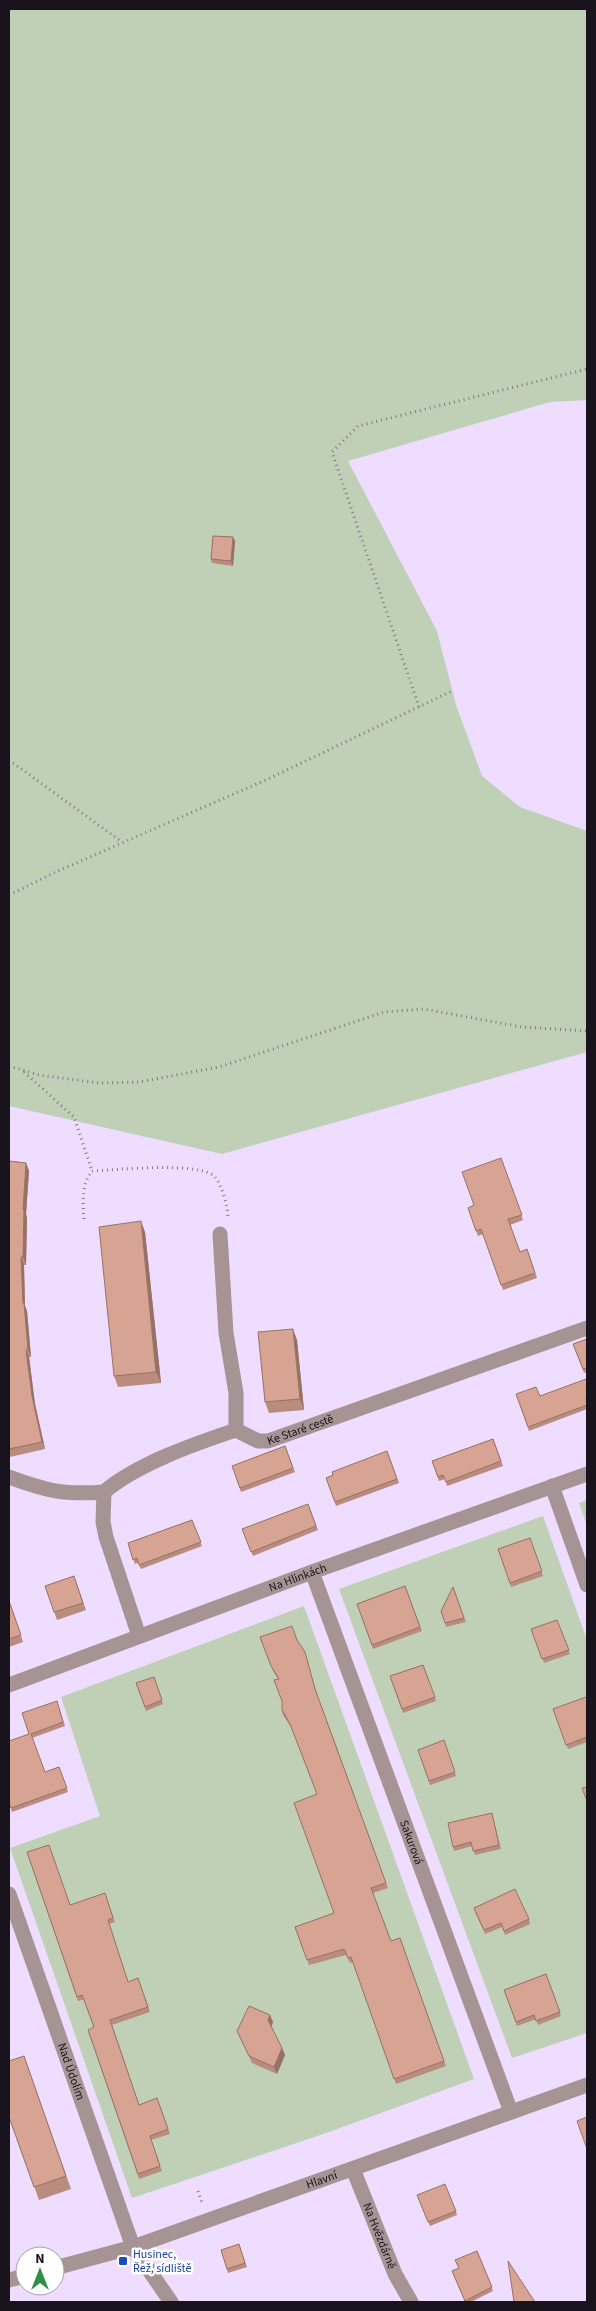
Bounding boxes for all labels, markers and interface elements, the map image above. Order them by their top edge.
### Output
street label: Ke Staré cestě [265,1410,336,1450]
street label: Na Hlinkách [266,1559,329,1596]
street label: Sakurová [395,1818,427,1867]
street label: Nad Údolím [53,2041,89,2103]
street label: Hlavní [304,2166,341,2194]
street label: Na Hvězdárně [358,2200,400,2272]
north arrow [15,2246,65,2296]
place label: Husinec, Řež, sídliště [133,2246,191,2277]
text: N [35,2249,45,2269]
marker: Husinec, Řež, sídliště [117,2255,129,2267]

